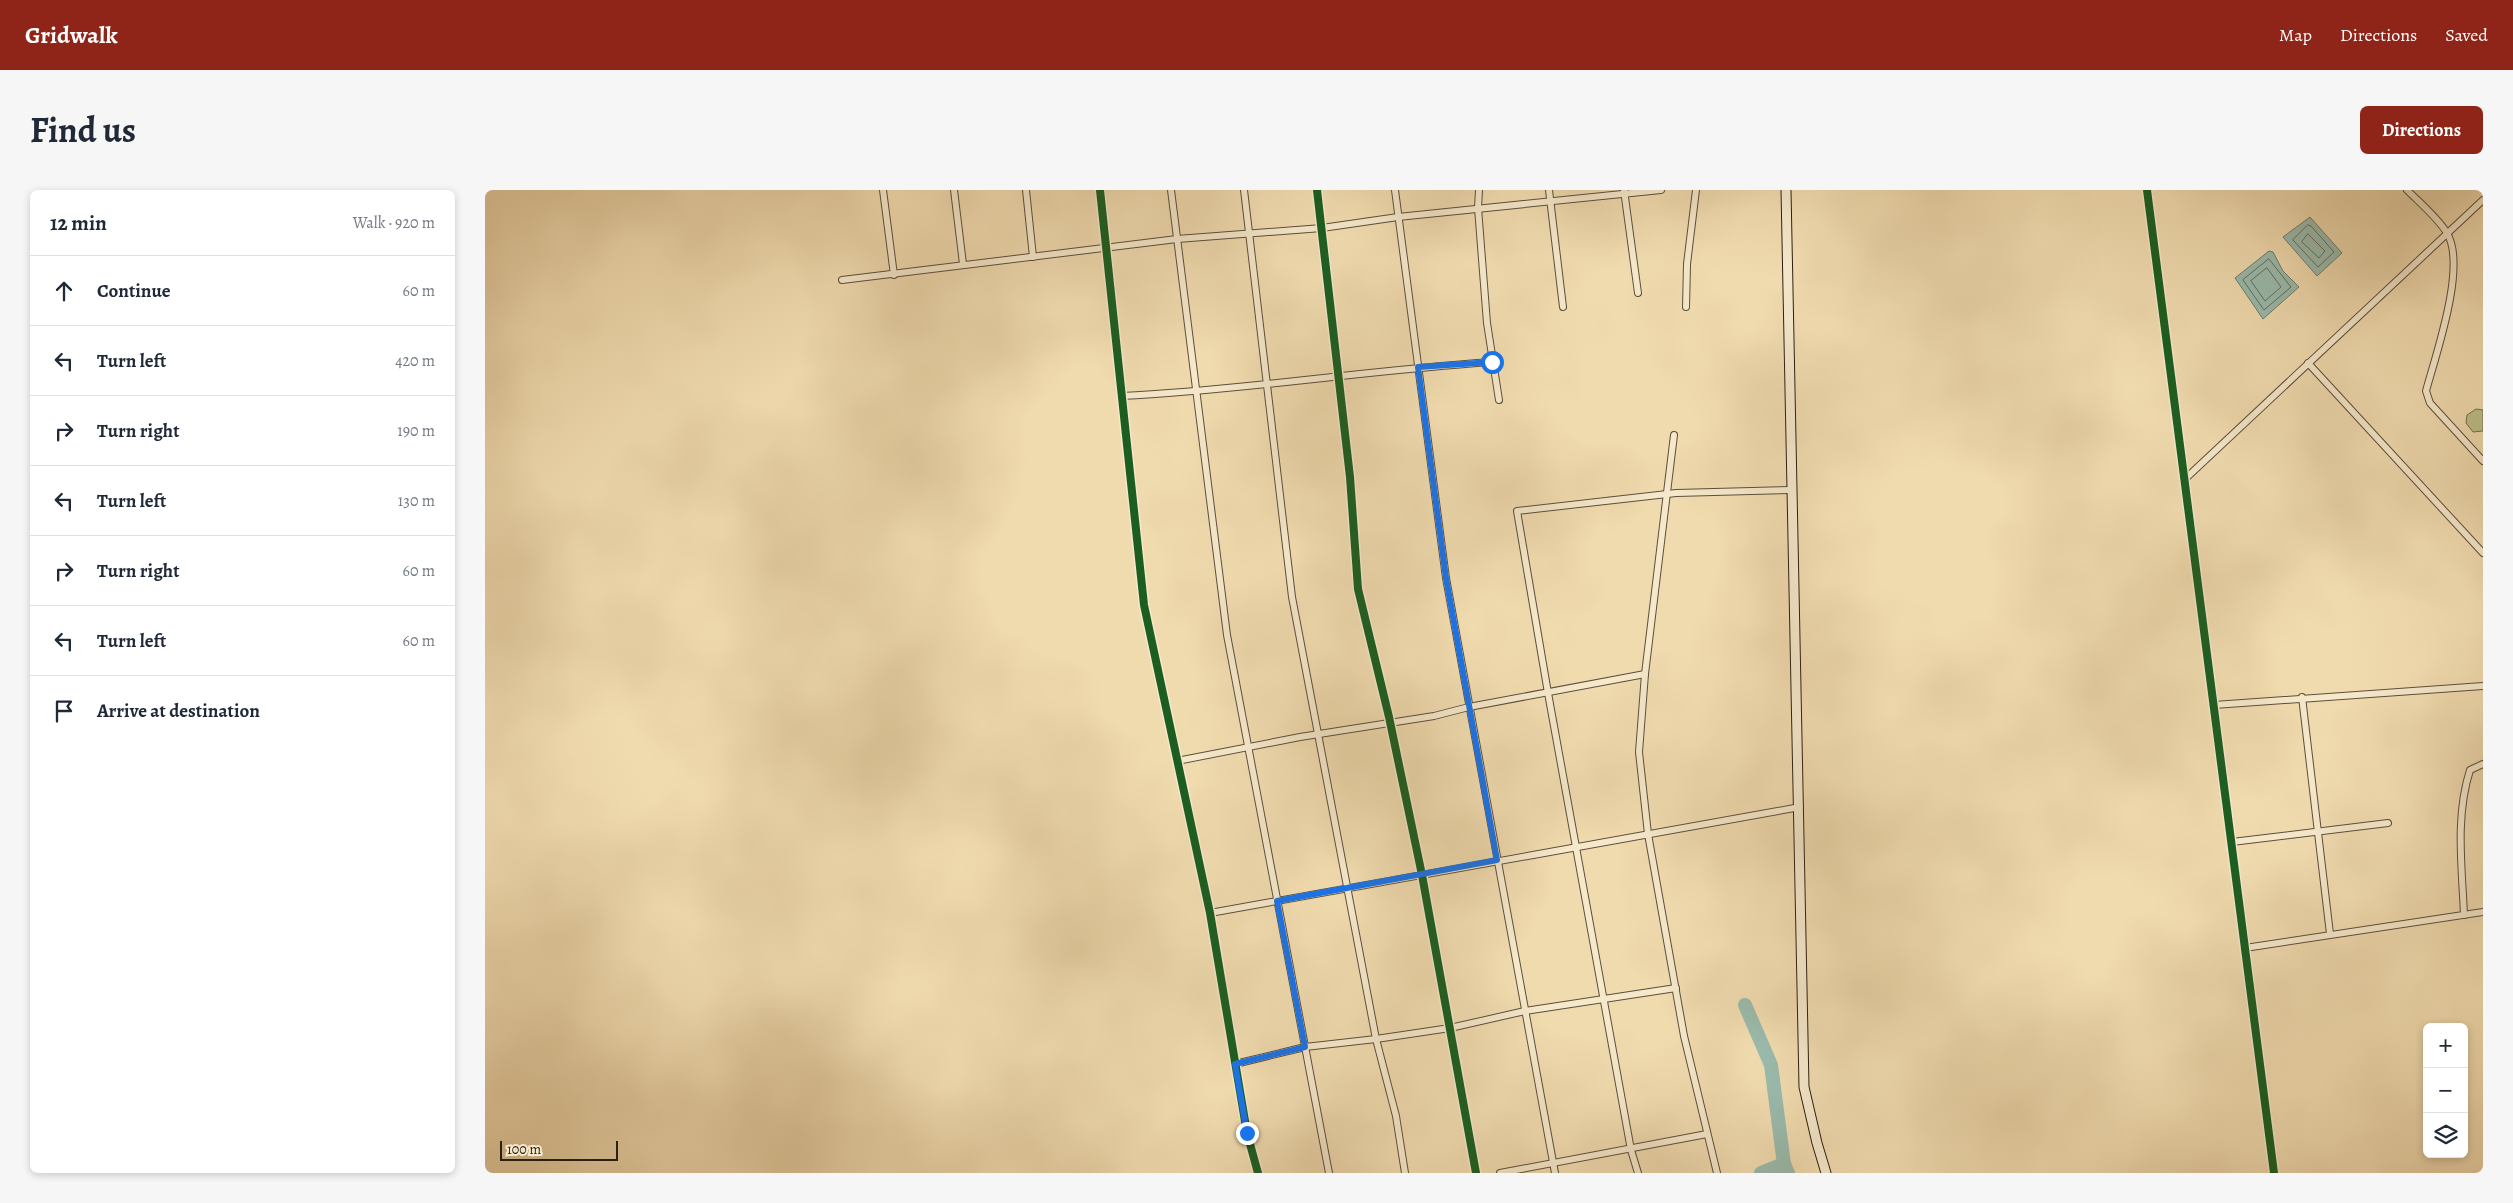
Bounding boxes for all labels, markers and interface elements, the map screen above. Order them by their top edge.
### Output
text: Gridwalk [25,19,118,51]
text: Map [2279,23,2312,47]
text: Directions [2340,23,2417,47]
text: Saved [2445,23,2488,47]
text: Find us [30,106,136,154]
button: Directions [2360,106,2483,154]
text: 12 min [50,209,107,237]
text: Walk · 920 m [353,212,435,234]
icon: ahead [50,277,78,305]
text: Continue [97,278,171,304]
text: 60 m [403,280,435,302]
icon: left [50,347,78,375]
text: Turn left [97,348,166,374]
text: 420 m [395,350,435,372]
route start [1481,351,1504,374]
icon: right [50,417,78,445]
text: Turn right [97,418,179,444]
text: 190 m [397,420,435,442]
icon: left [50,487,78,515]
text: Turn left [97,488,166,514]
text: 130 m [398,490,435,512]
icon: right [50,557,78,585]
text: Turn right [97,558,179,584]
text: 60 m [403,560,435,582]
icon: left [50,627,78,655]
text: Turn left [97,628,166,654]
text: 60 m [403,630,435,652]
icon: arrive [50,697,78,725]
text: Arrive at destination [97,698,260,724]
map controls [2423,1023,2468,1158]
button: + [2423,1023,2468,1068]
button: − [2423,1068,2468,1113]
button: layers [2423,1113,2468,1158]
route end [1236,1122,1259,1145]
scale bar [500,1138,617,1161]
text: 100 m [507,1140,541,1159]

